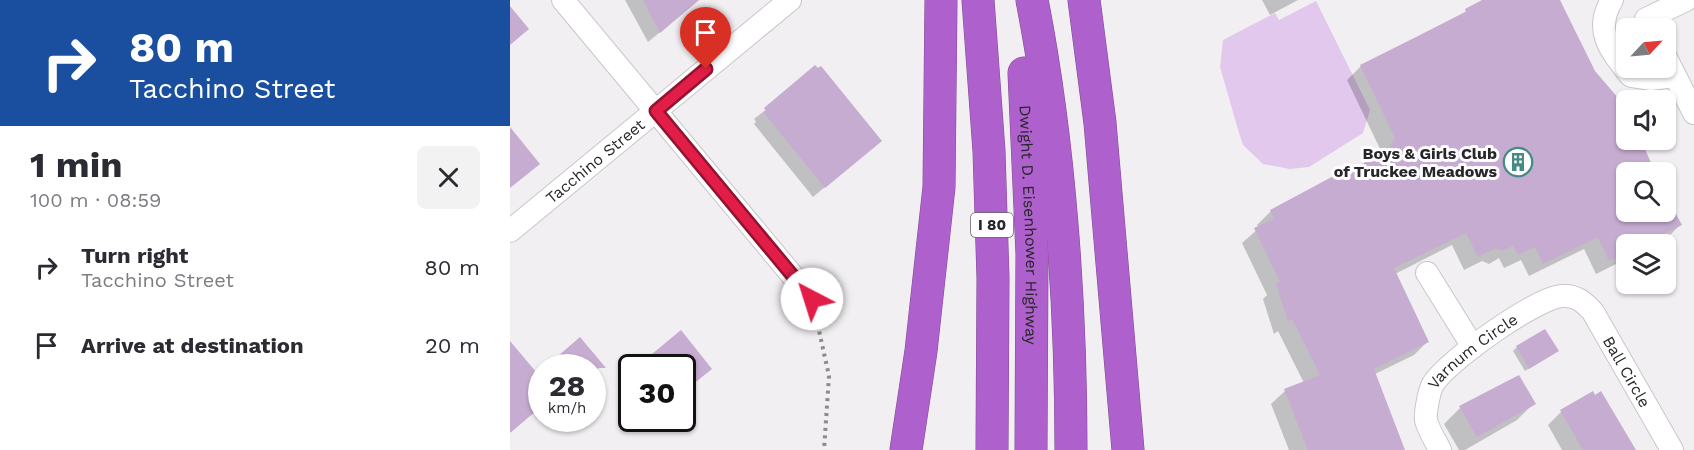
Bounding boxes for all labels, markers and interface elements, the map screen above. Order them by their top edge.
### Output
pin [680,7,731,69]
icon: arrive [689,16,722,49]
north arrow [1616,18,1676,78]
map controls [1616,18,1676,294]
text: 80 m [129,23,234,72]
icon: right [30,24,108,102]
text: Tacchino Street [129,73,335,105]
button: sound [1616,90,1676,150]
street label: Dwight D. Eisenhower Highway [1016,105,1042,346]
street label: Tacchino Street [542,115,648,207]
text: 1 min [30,144,122,186]
place label: Boys & Girls Club of Truckee Meadows [1334,144,1497,181]
button: close [417,146,480,209]
building icon: Boys & Girls Club of Truckee Meadows [1502,146,1534,178]
button: search [1616,162,1676,222]
text: 100 m · 08:59 [30,188,161,212]
road number: I 80 [971,213,1013,237]
button: layers [1616,234,1676,294]
text: Turn right [81,243,188,268]
icon: right [30,251,63,284]
text: 80 m [424,255,480,280]
position arrow [780,267,844,331]
text: Tacchino Street [81,268,234,292]
street label: Varnum Circle [1423,309,1521,392]
icon: arrive [30,329,63,362]
text: Arrive at destination [81,333,304,358]
text: 20 m [425,333,480,358]
street label: Ball Circle [1599,333,1655,410]
speed limit sign: 30 [618,354,696,432]
text: 28 [549,368,585,403]
text: km/h [548,399,586,417]

